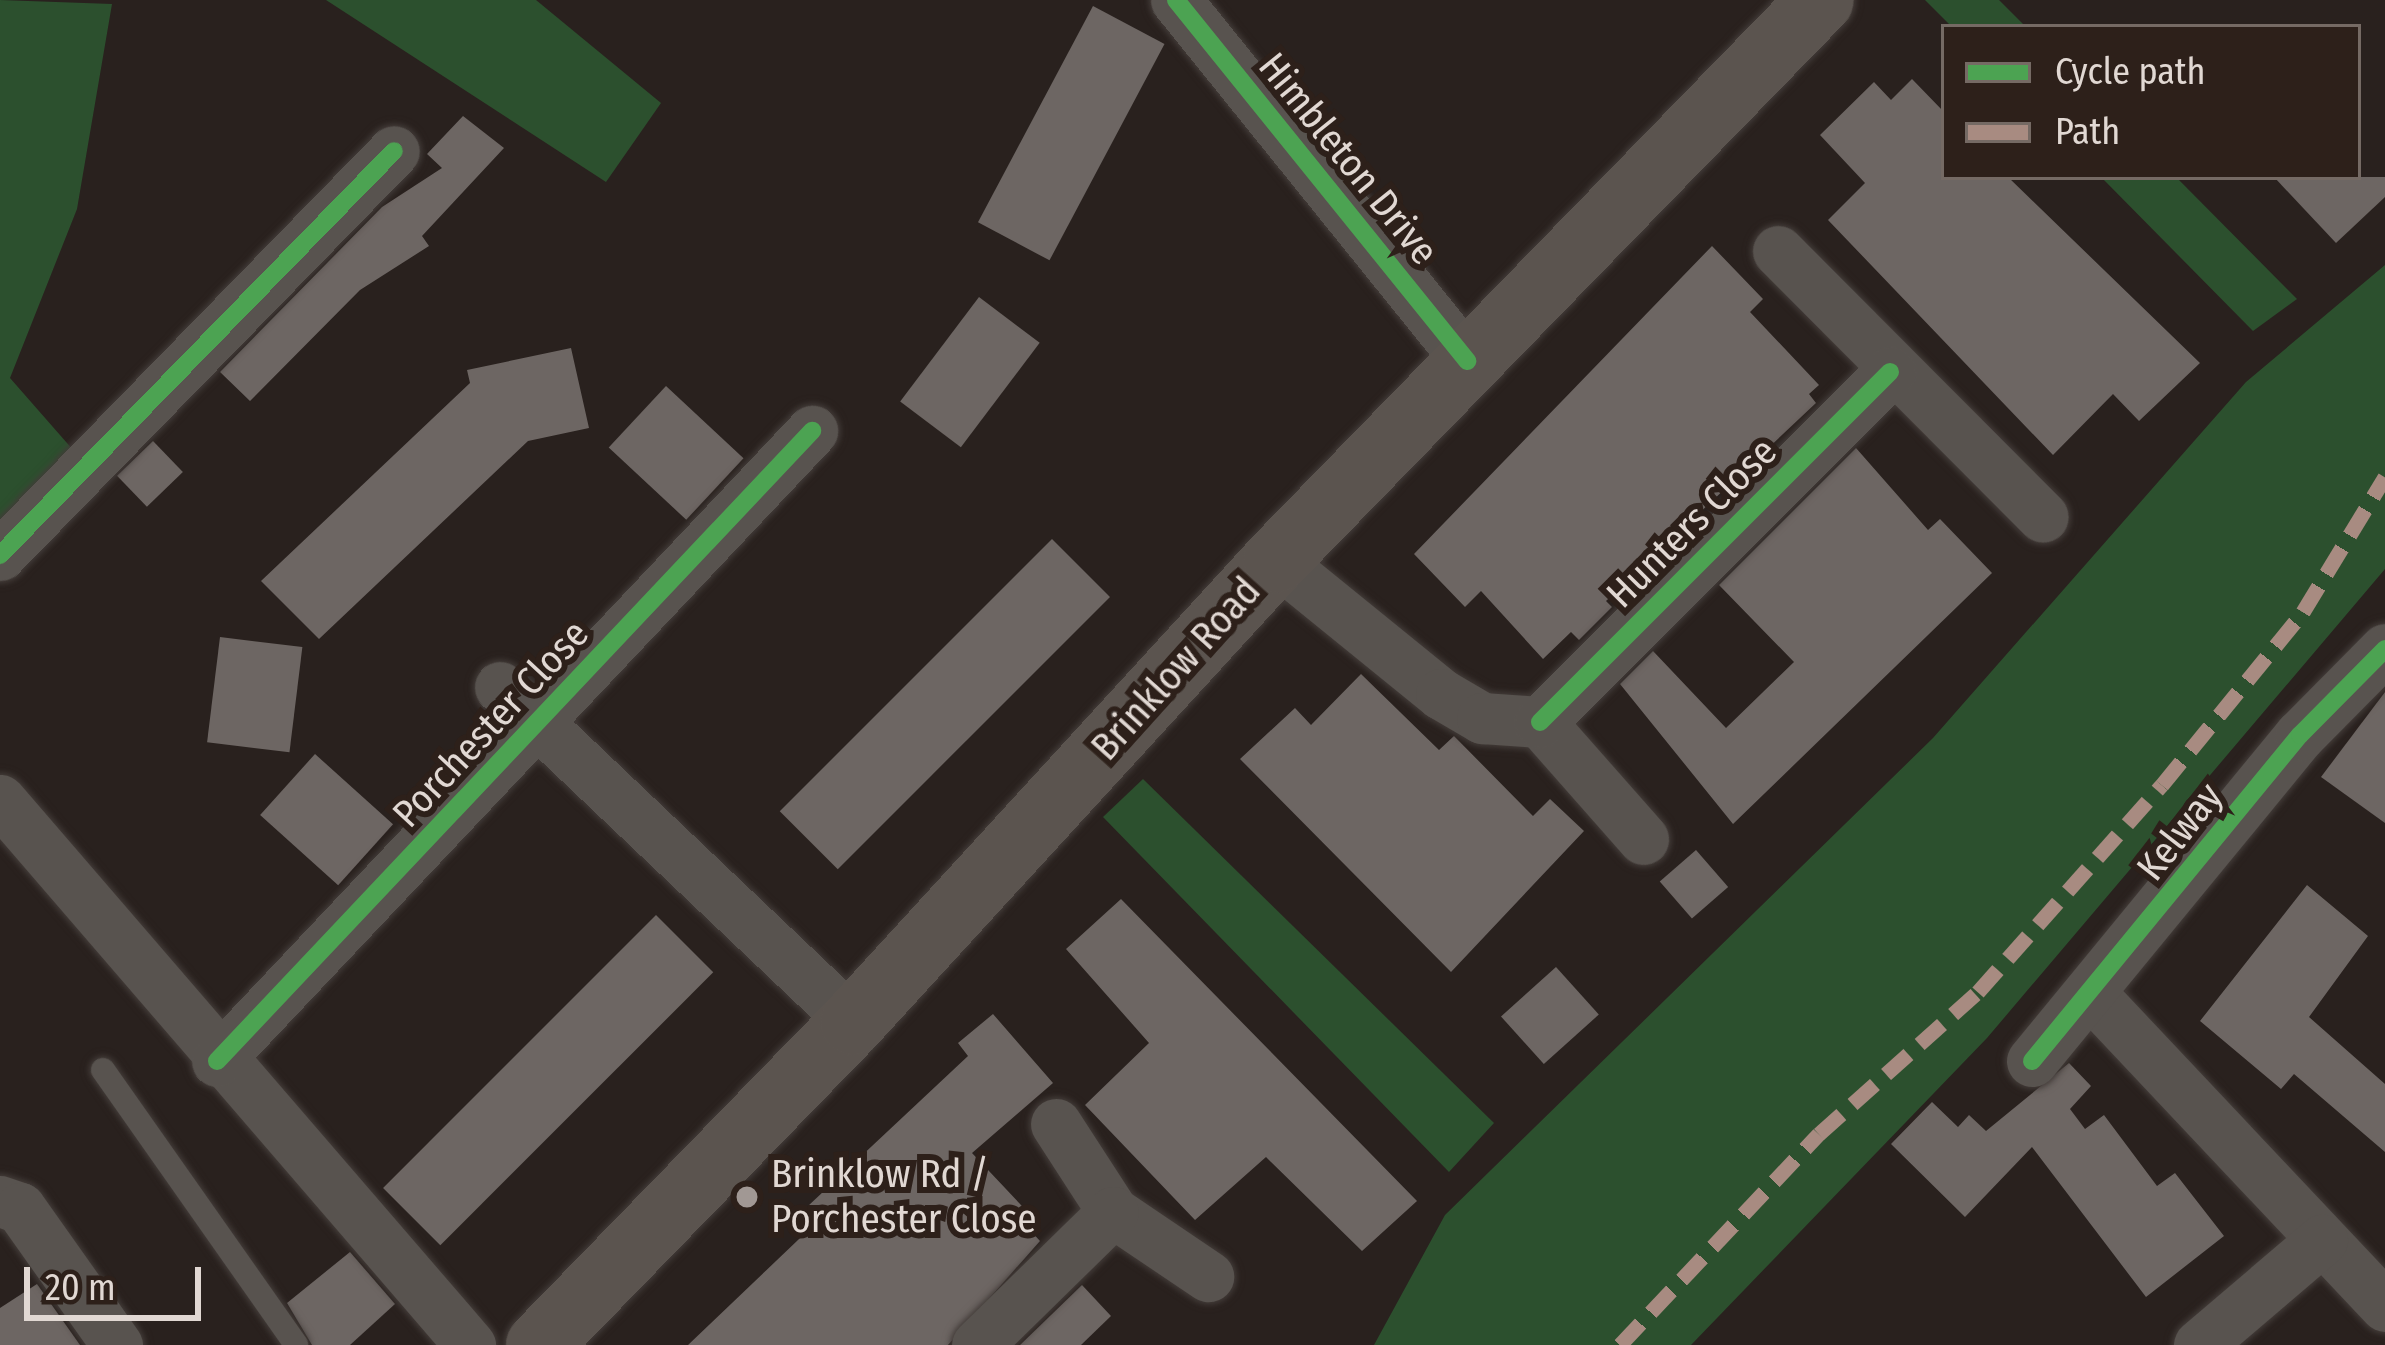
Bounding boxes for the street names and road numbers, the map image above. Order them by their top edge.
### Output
street label: Himbleton Drive [1248,44,1448,274]
street label: Hunters Close [1597,428,1787,618]
street label: Brinklow Road [1082,568,1270,770]
street label: Porchester Close [383,611,599,837]
street label: Kelway [2128,774,2232,890]

